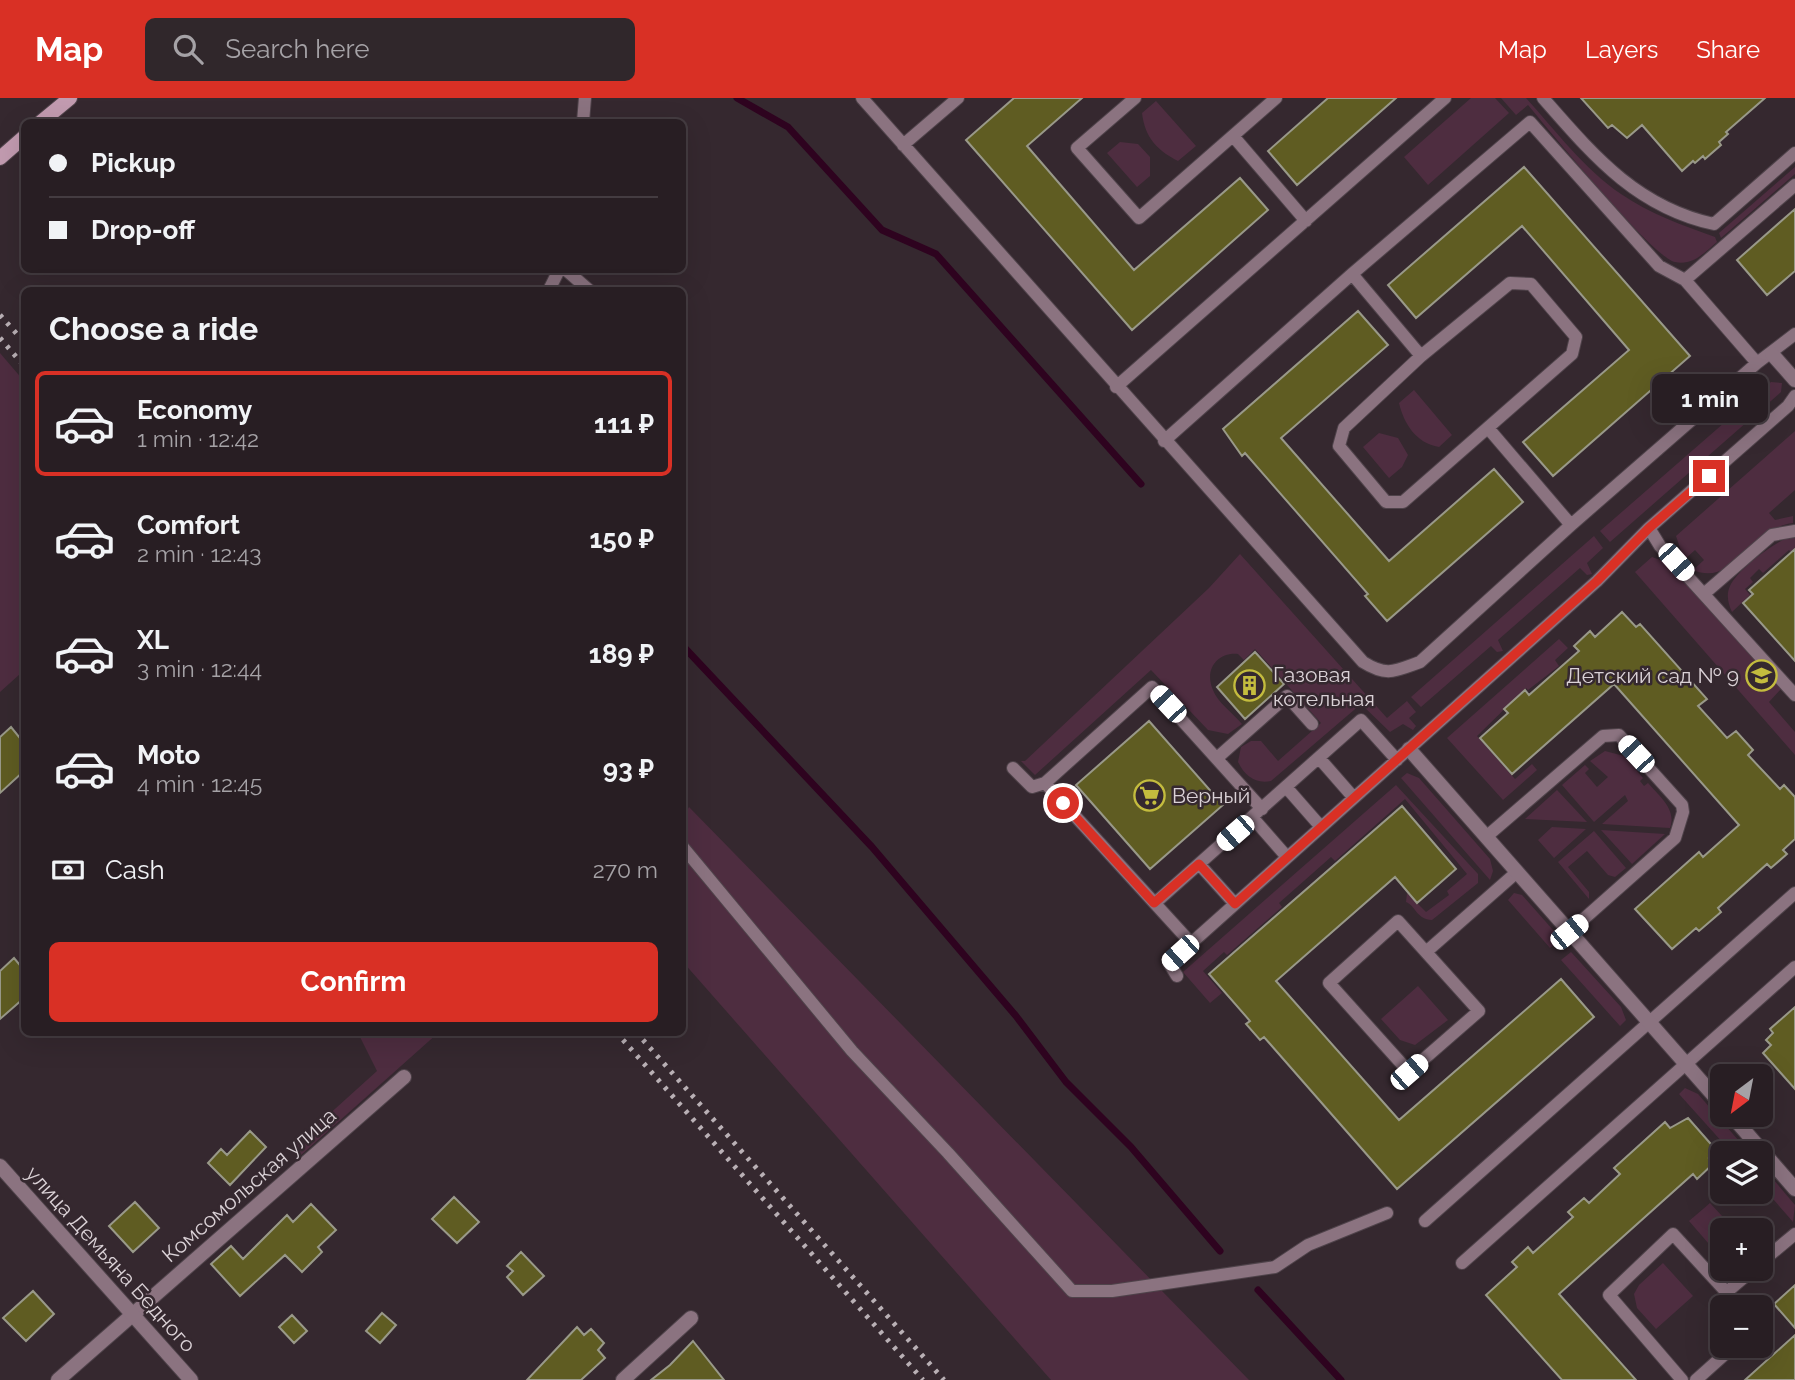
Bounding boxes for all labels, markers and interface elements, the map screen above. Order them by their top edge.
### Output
search box [145,18,635,81]
text: Map [35,30,103,69]
icon: search [169,30,207,68]
text: Search here [225,34,370,64]
text: Map [1498,35,1547,64]
text: Layers [1585,35,1658,64]
text: Share [1696,35,1760,64]
text: Pickup [91,148,176,178]
text: Drop-off [91,215,195,245]
text: Choose a ride [49,310,258,347]
callout: 1 min [1651,374,1767,424]
text: 1 min [1681,385,1739,412]
icon: car [53,392,116,455]
text: Economy [137,395,252,425]
text: 111 ₽ [594,409,654,439]
text: 1 min · 12:42 [137,425,259,452]
route end [1693,460,1725,492]
icon: car [53,507,116,570]
text: Comfort [137,510,240,540]
text: 150 ₽ [589,524,654,554]
car [1655,539,1698,585]
text: 2 min · 12:43 [137,540,261,567]
icon: car [53,622,116,685]
text: XL [137,625,169,655]
text: 189 ₽ [589,639,654,669]
text: 3 min · 12:44 [137,655,262,682]
school or university icon: Детский сад № 9 [1745,658,1779,692]
place label: Газовая котельная [1273,662,1375,711]
place label: Детский сад № 9 [1566,663,1739,688]
building icon: Газовая котельная [1233,669,1267,703]
car [1146,681,1191,727]
car [1614,731,1659,777]
icon: car [53,737,116,800]
text: Moto [137,740,200,770]
text: 93 ₽ [603,754,654,784]
text: 4 min · 12:45 [137,770,262,797]
supermarket icon: Верный [1132,778,1166,812]
place label: Верный [1172,783,1250,808]
route start [1047,787,1079,819]
car [1213,811,1258,855]
icon: cash [49,851,87,889]
text: Cash [105,855,165,885]
text: 270 m [593,856,658,883]
car [1547,911,1592,953]
car [1158,931,1203,975]
button: Confirm [49,942,658,1022]
car [1387,1050,1432,1094]
north arrow [1710,1064,1773,1127]
map controls [1710,1064,1773,1358]
street label: Комсомольская улица [157,1103,341,1267]
button: layers [1710,1141,1773,1204]
street label: улица Демьяна Бедного [21,1161,201,1357]
button: + [1710,1218,1773,1281]
button: − [1710,1295,1773,1358]

